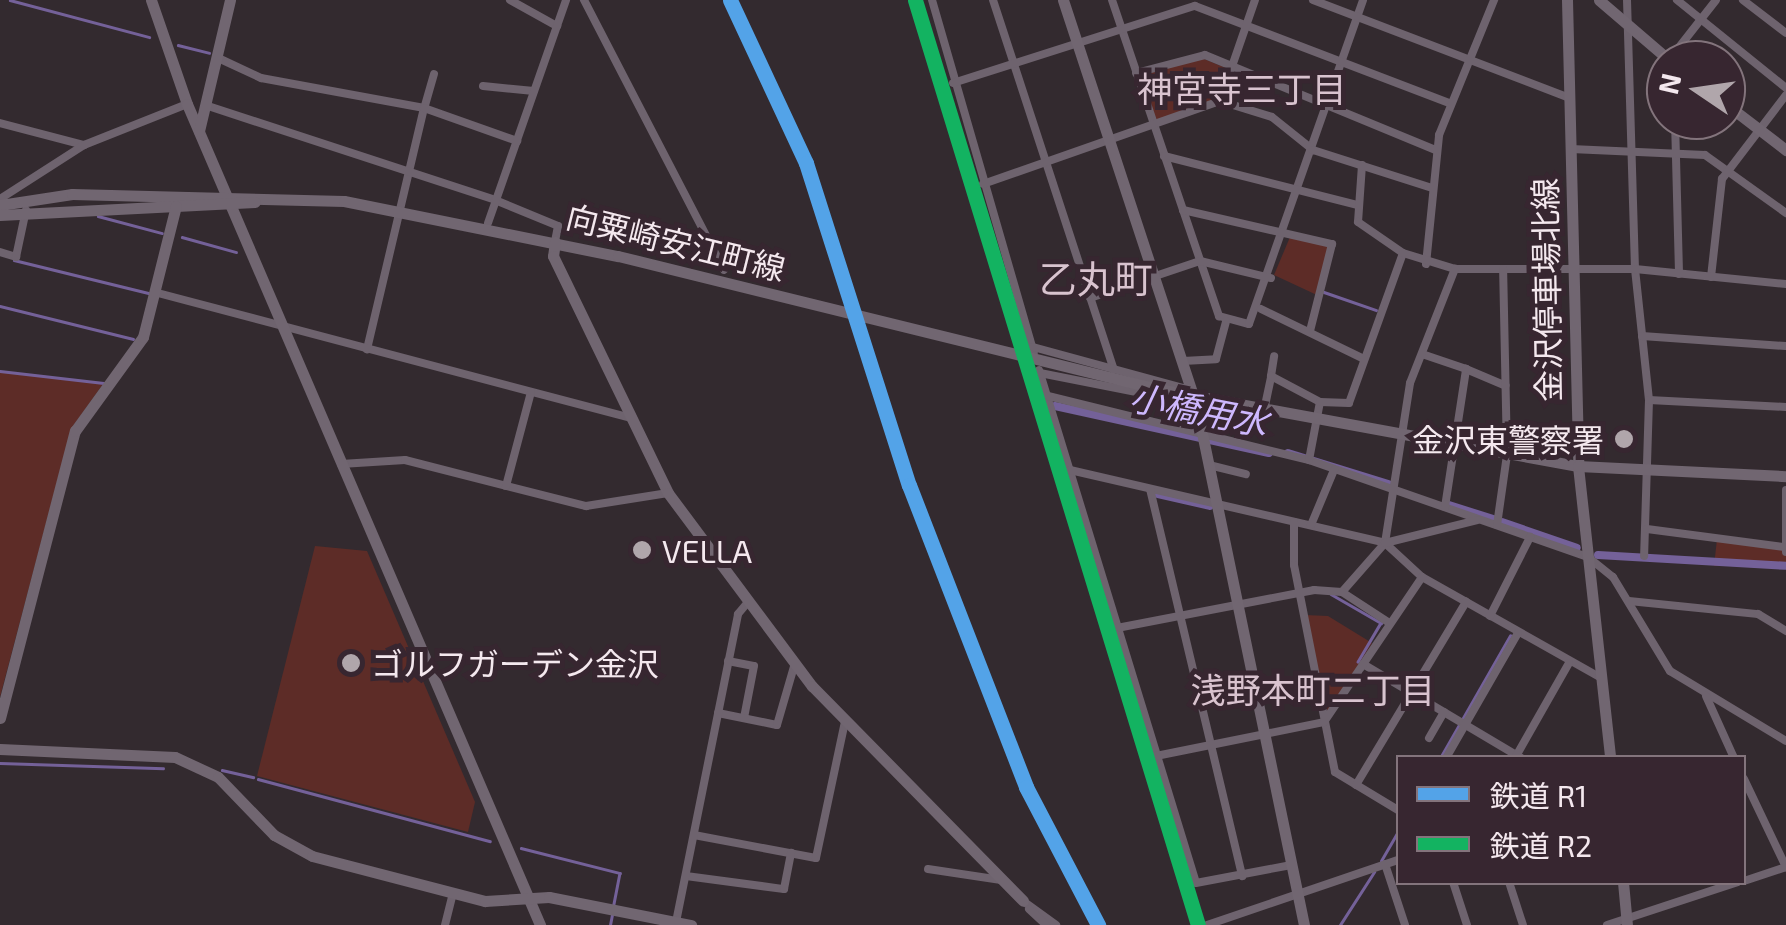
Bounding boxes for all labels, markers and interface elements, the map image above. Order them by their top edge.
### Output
north arrow [1646,40,1746,140]
district label: 神宮寺三丁目 [1137,67,1347,109]
text: N [1650,70,1688,97]
street label: 金沢停車場北線 [1525,178,1567,402]
street label: 向粟崎安江町線 [563,196,789,288]
district label: 乙丸町 [1039,256,1153,302]
water label: 小橋用水 [1126,375,1272,443]
place label: 金沢東警察署 [1412,420,1604,458]
marker: 金沢東警察署 [1613,428,1635,450]
place label: VELLA [662,531,752,569]
marker: VELLA [631,539,653,561]
place label: ゴルフガーデン金沢 [371,644,659,682]
marker: ゴルフガーデン金沢 [340,652,362,674]
district label: 浅野本町二丁目 [1191,668,1435,710]
legend [1396,755,1746,885]
text: 鉄道 R1 [1490,777,1587,813]
text: 鉄道 R2 [1490,827,1592,863]

